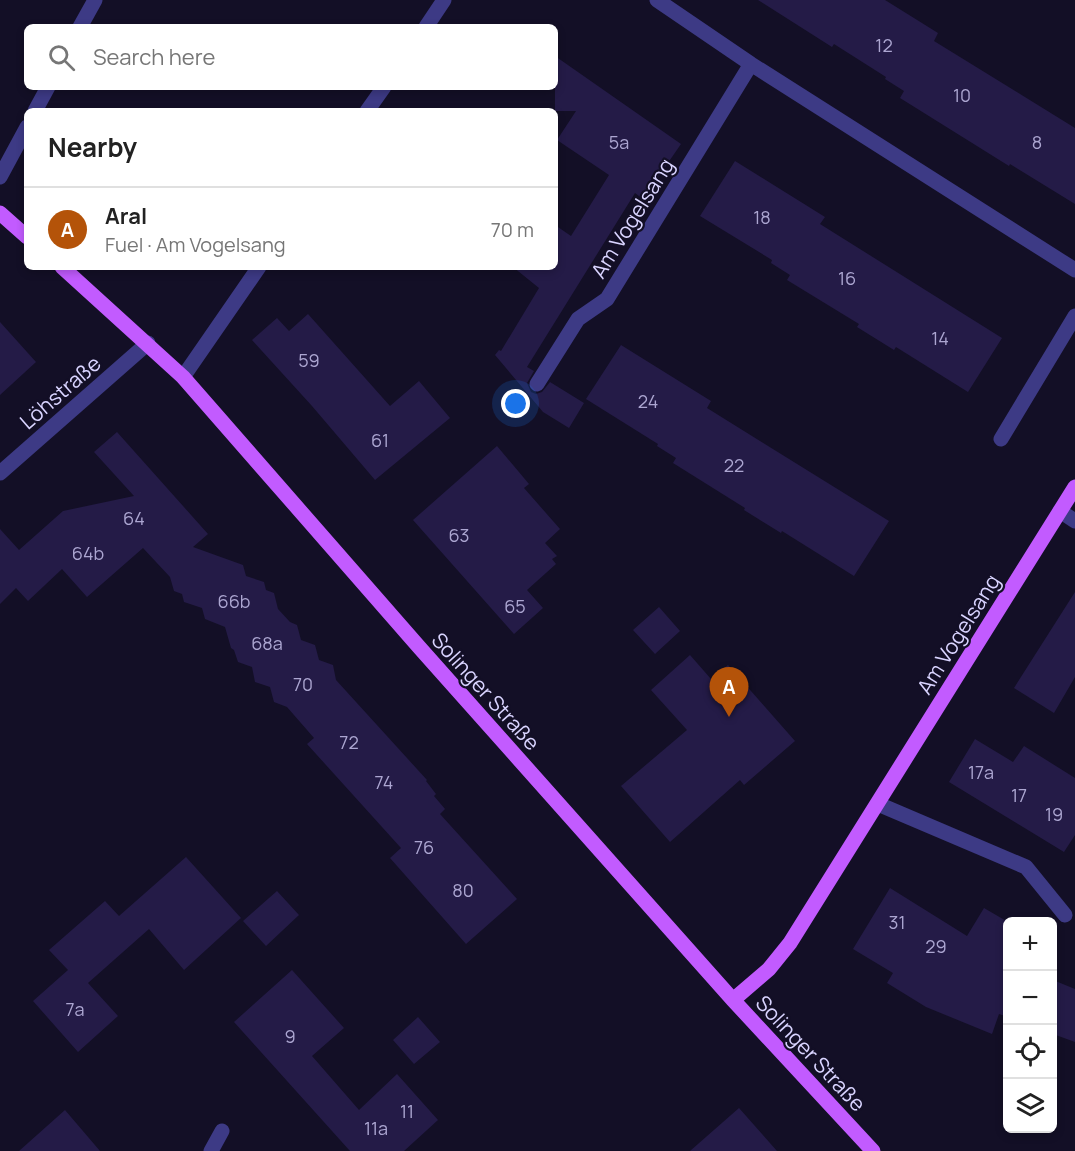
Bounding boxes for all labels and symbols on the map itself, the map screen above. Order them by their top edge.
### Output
house number: 12 [875,33,893,57]
house number: 10 [953,83,971,107]
house number: 5a [609,130,629,154]
house number: 8 [1032,130,1042,154]
street label: Am Vogelsang [584,153,680,283]
house number: 18 [753,205,771,229]
house number: 16 [838,266,856,290]
house number: 14 [931,326,949,350]
house number: 59 [298,348,320,372]
street label: Löhstraße [14,349,106,435]
your location [501,389,530,418]
house number: 24 [638,389,658,413]
house number: 61 [371,428,389,452]
house number: 22 [724,453,744,477]
house number: 64 [123,506,145,530]
house number: 63 [448,523,470,547]
house number: 64b [72,541,104,565]
street label: Am Vogelsang [910,569,1006,699]
house number: 66b [218,589,251,613]
house number: 65 [504,594,526,618]
street label: Solinger Straße [426,626,546,756]
house number: 68a [251,631,283,655]
pin: A [710,668,748,717]
house number: 70 [293,672,313,696]
house number: 72 [339,730,359,754]
house number: 17a [968,760,994,784]
house number: 74 [375,770,393,794]
house number: 17 [1011,783,1027,807]
house number: 19 [1045,802,1063,826]
house number: 76 [414,835,434,859]
house number: 80 [452,878,474,902]
house number: 31 [889,910,905,934]
house number: 29 [925,934,947,958]
street label: Solinger Straße [750,989,872,1117]
house number: 7a [65,997,85,1021]
house number: 9 [284,1024,296,1048]
house number: 11 [400,1099,414,1123]
house number: 11a [364,1116,388,1140]

